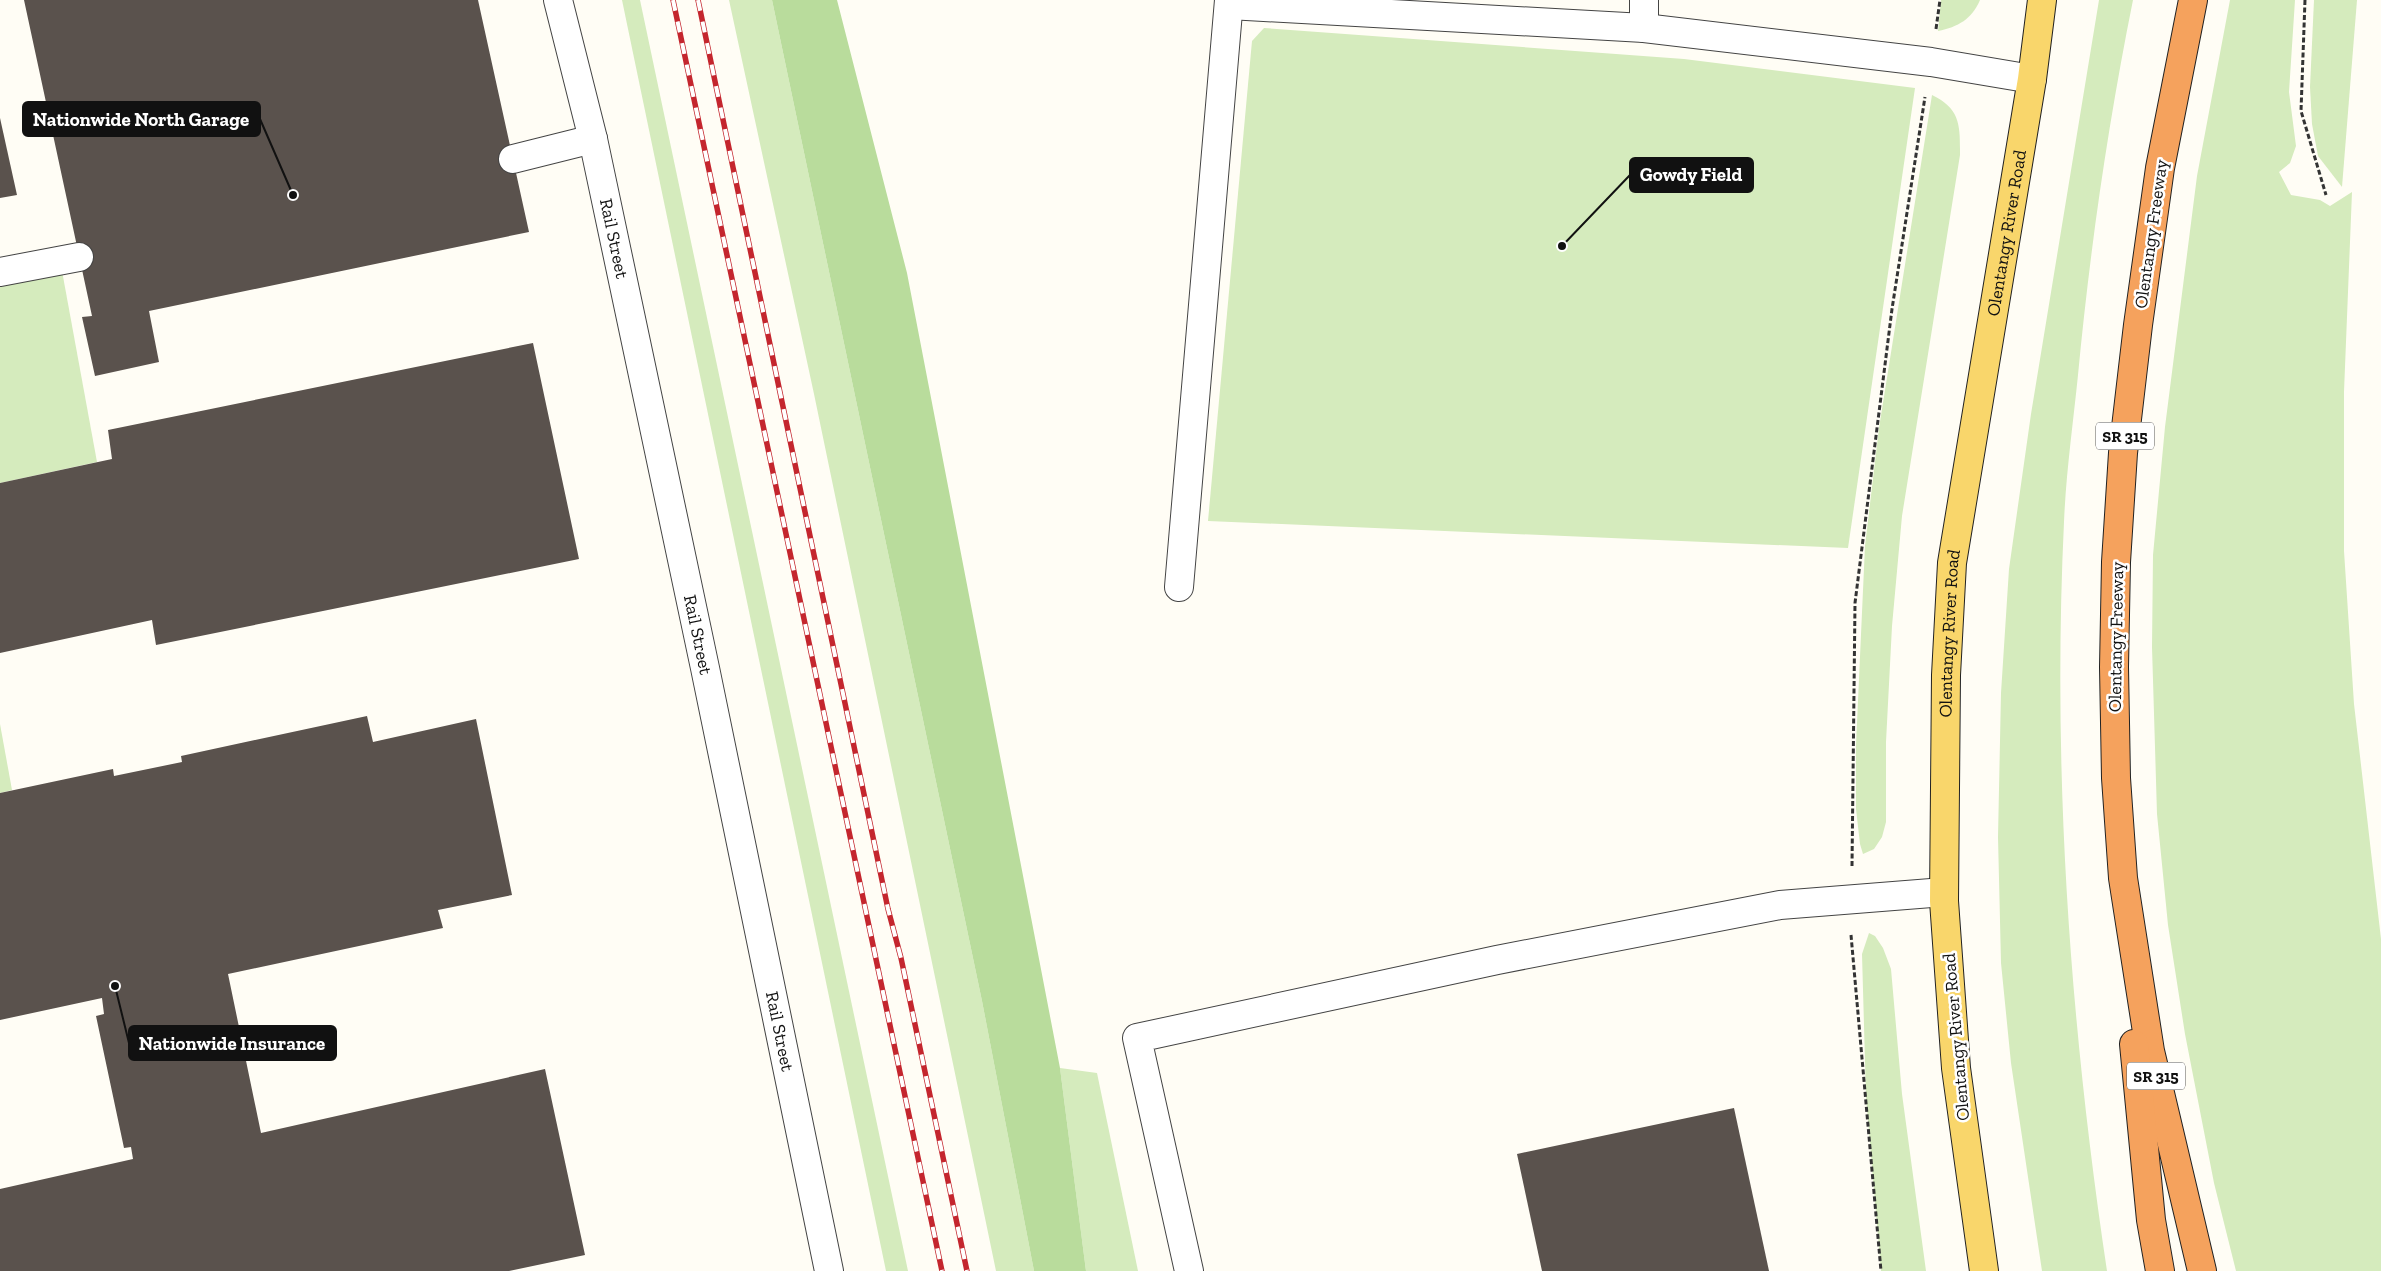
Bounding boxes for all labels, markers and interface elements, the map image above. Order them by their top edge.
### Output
callout: Nationwide North Garage [23,102,260,136]
text: Nationwide North Garage [33,108,249,131]
street label: Olentangy River Road [1982,148,2031,318]
street label: Olentangy Freeway [2130,157,2172,310]
callout: Gowdy Field [1630,158,1753,192]
text: Gowdy Field [1640,163,1742,186]
street label: Rail Street [595,196,633,281]
road number: SR 315 [2096,422,2154,450]
street label: Olentangy River Road [1935,548,1965,718]
street label: Olentangy Freeway [2104,561,2128,712]
street label: Rail Street [679,593,717,677]
street label: Olentangy River Road [1938,952,1974,1122]
street label: Rail Street [761,989,799,1074]
callout: Nationwide Insurance [129,1026,336,1060]
text: Nationwide Insurance [139,1032,325,1055]
road number: SR 315 [2127,1062,2185,1090]

